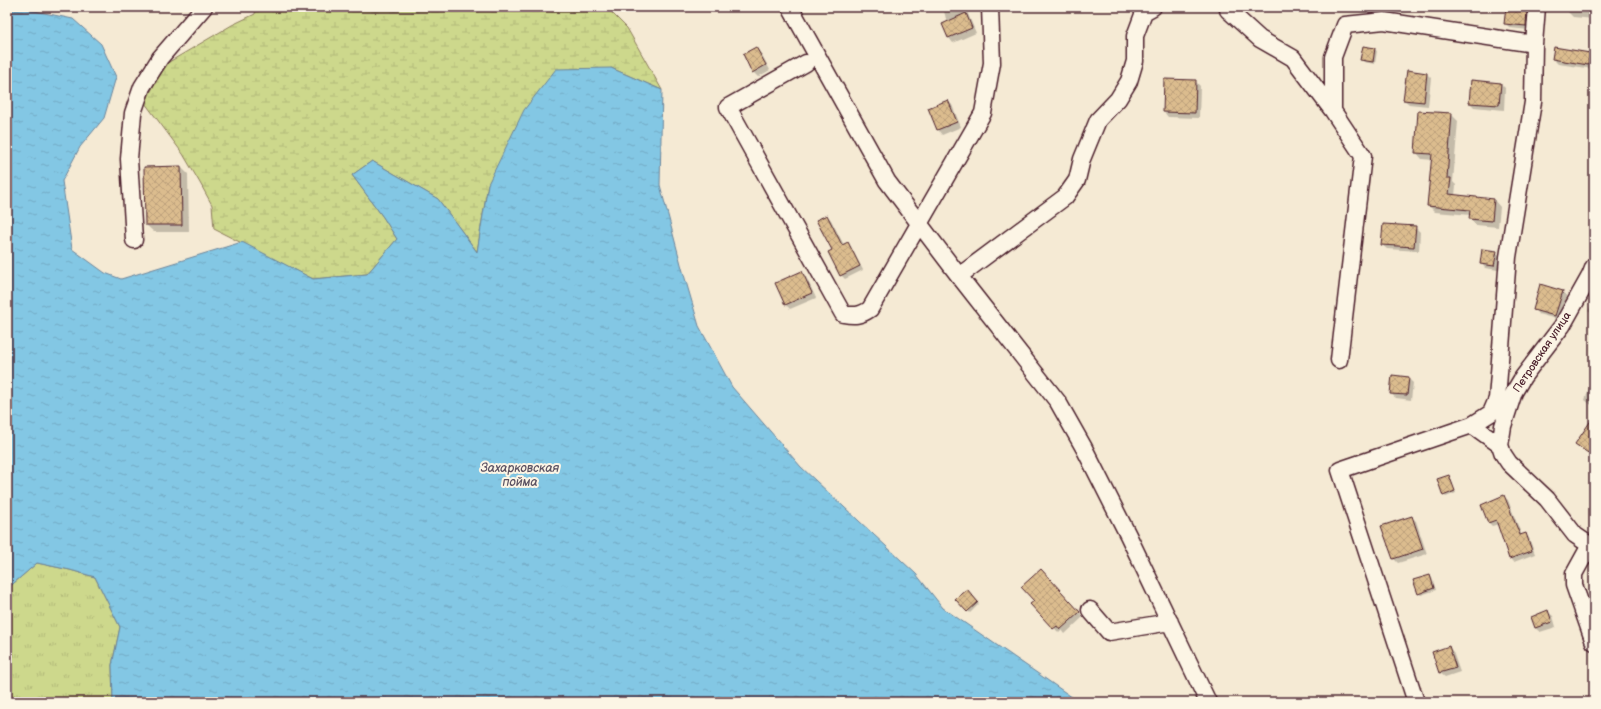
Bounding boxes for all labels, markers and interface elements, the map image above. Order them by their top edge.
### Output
street label: Петровская улица [1510,309,1574,395]
water label: Захарковская пойма [481,461,560,490]

